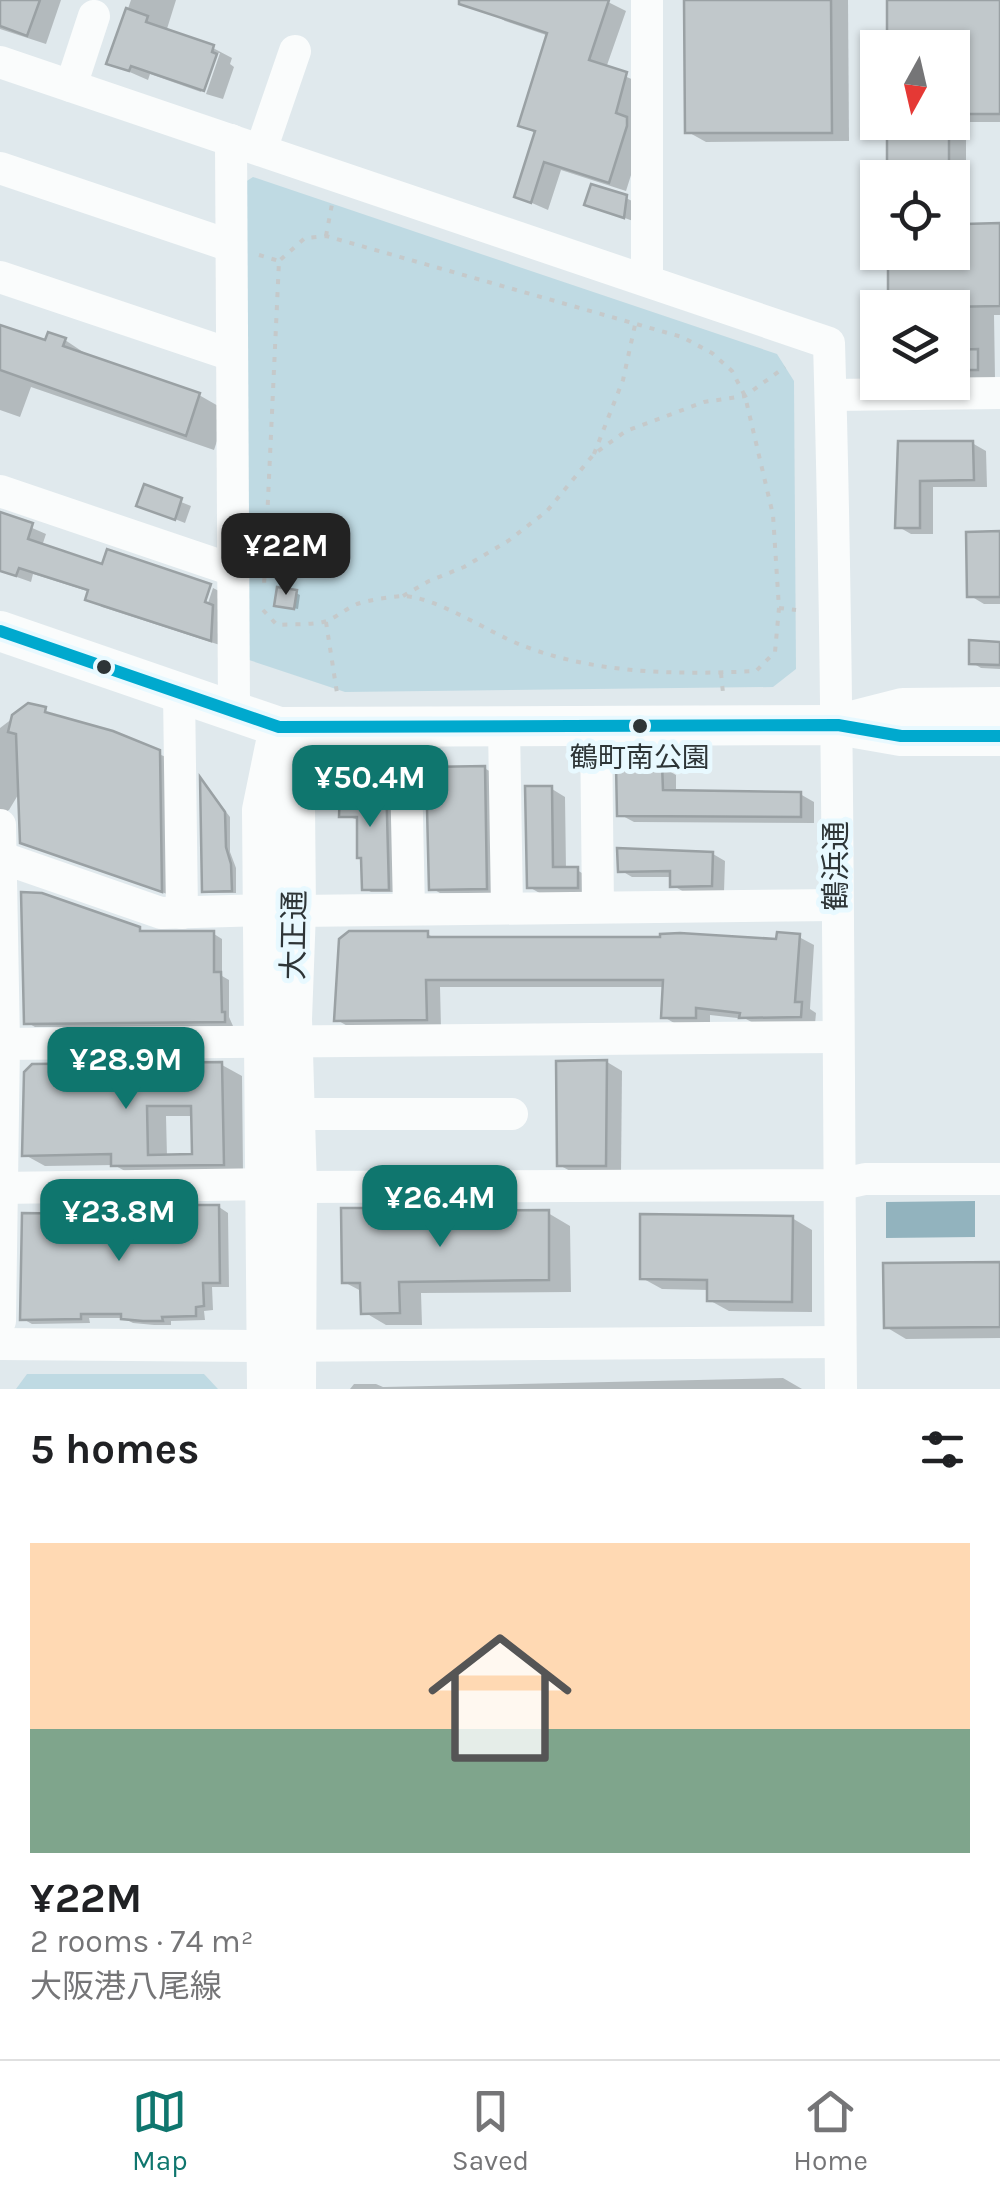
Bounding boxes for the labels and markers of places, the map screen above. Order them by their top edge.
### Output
pin: ¥22M [227,513,345,598]
unlabelled marker [94,657,114,677]
marker: 鶴町南公園 [630,716,650,736]
place label: 鶴町南公園 [570,741,710,774]
pin: ¥50.4M [289,745,451,830]
pin: ¥28.9M [45,1027,207,1112]
pin: ¥26.4M [359,1165,521,1250]
pin: ¥23.8M [38,1179,200,1264]

